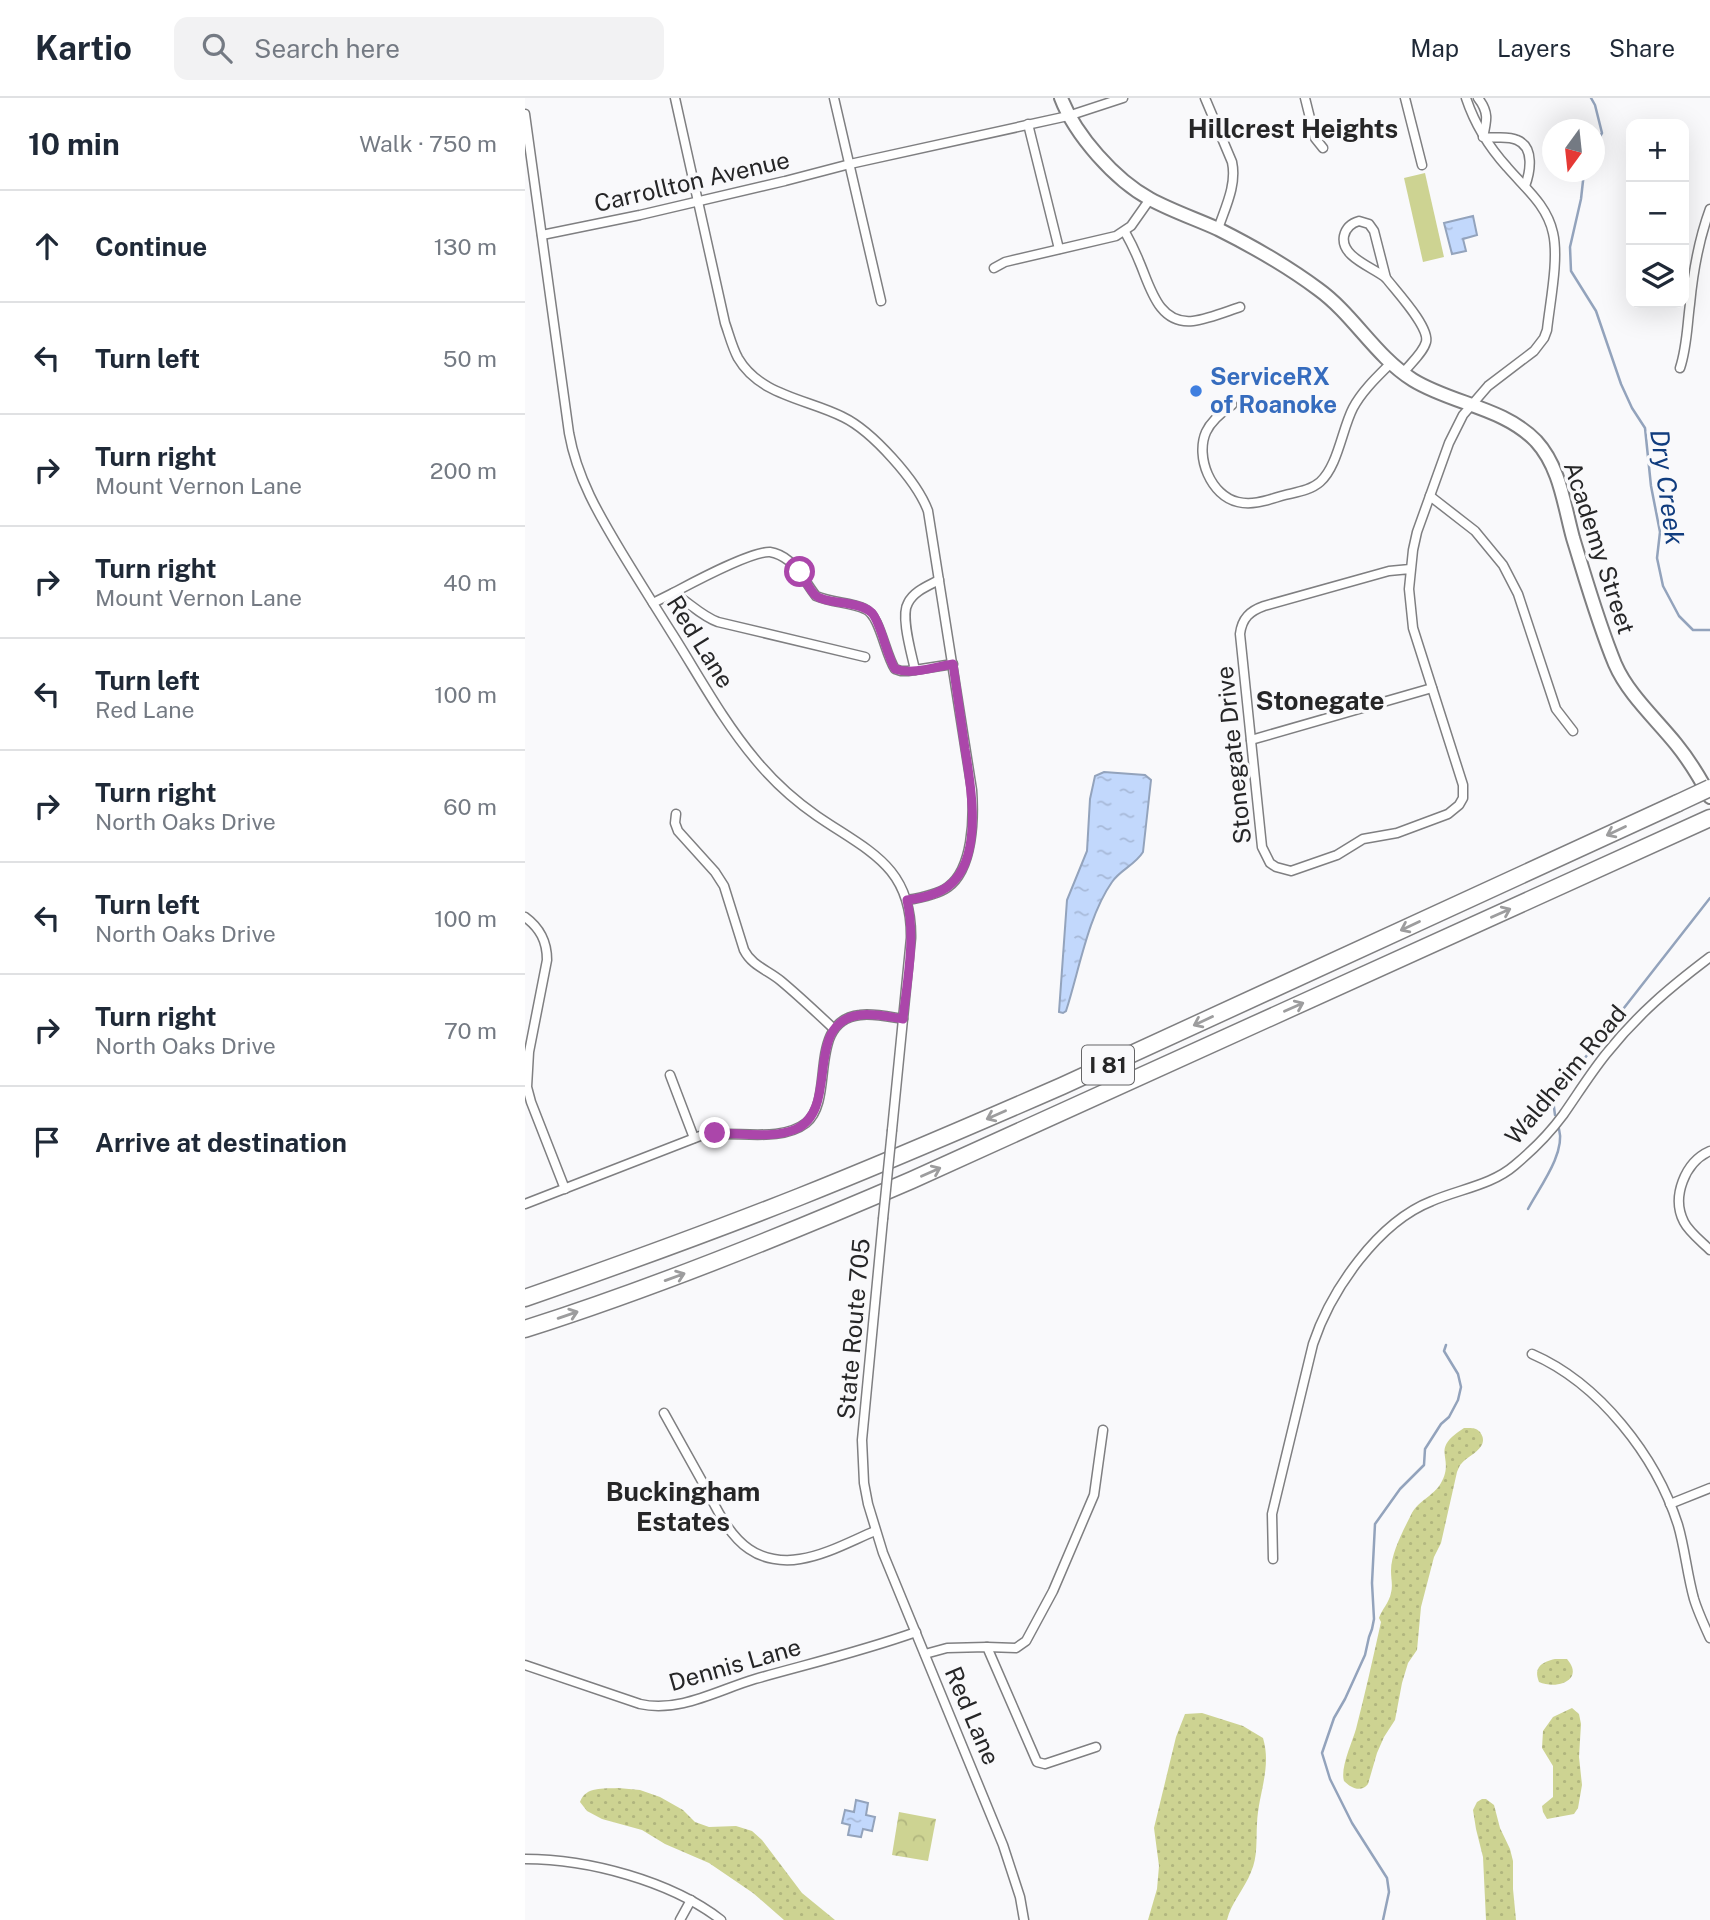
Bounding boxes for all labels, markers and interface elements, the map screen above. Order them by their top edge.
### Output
search box [174,17,664,80]
text: Kartio [35,29,132,67]
icon: search [198,29,236,67]
text: Search here [254,33,400,64]
text: Map [1410,34,1459,62]
text: Layers [1497,34,1571,62]
text: Share [1609,34,1675,62]
district label: Hillcrest Heights [1188,113,1398,144]
north arrow [1542,119,1605,182]
map controls [1626,119,1689,308]
button: + [1626,119,1689,182]
text: 10 min [28,126,120,162]
text: Walk · 750 m [359,130,497,157]
street label: Carrollton Avenue [591,145,792,217]
button: − [1626,182,1689,245]
icon: ahead [28,227,66,265]
text: Continue [95,231,207,262]
text: 130 m [434,233,497,260]
button: layers [1626,245,1689,308]
icon: left [28,339,66,377]
text: Turn left [95,343,200,374]
text: 50 m [443,345,497,372]
place label: ServiceRX of Roanoke [1210,362,1337,418]
marker: ServiceRX of Roanoke [1188,383,1204,399]
water label: Dry Creek [1644,427,1691,547]
text: Turn right [95,441,217,472]
icon: right [28,451,66,489]
text: 200 m [430,457,497,484]
street label: Academy Street [1559,458,1641,638]
text: Mount Vernon Lane [95,472,302,499]
text: Turn right [95,553,217,584]
route start [784,556,815,587]
icon: right [28,563,66,601]
text: 40 m [443,569,497,596]
text: Mount Vernon Lane [95,584,302,611]
street label: Red Lane [661,590,740,693]
text: Turn left [95,665,200,696]
street label: Stonegate Drive [1210,665,1256,845]
icon: left [28,675,66,713]
text: 100 m [434,681,497,708]
district label: Stonegate [1256,685,1384,716]
text: Red Lane [95,696,194,723]
text: Turn right [95,777,217,808]
icon: right [28,787,66,825]
text: 60 m [443,793,497,820]
text: North Oaks Drive [95,808,276,835]
one-way arrow [1606,825,1627,838]
text: Turn left [95,889,200,920]
icon: left [28,899,66,937]
text: 100 m [434,905,497,932]
one-way arrow [1490,906,1511,919]
text: North Oaks Drive [95,920,276,947]
one-way arrow [1399,920,1421,933]
street label: Waldheim Road [1499,999,1632,1150]
one-way arrow [1283,1000,1304,1013]
text: Turn right [95,1001,217,1032]
icon: right [28,1011,66,1049]
one-way arrow [1193,1015,1214,1028]
text: 70 m [444,1017,497,1044]
text: North Oaks Drive [95,1032,276,1059]
road number: I 81 [1082,1046,1134,1084]
one-way arrow [985,1109,1007,1122]
route end [699,1117,730,1148]
icon: arrive [28,1123,66,1161]
text: Arrive at destination [95,1127,347,1158]
one-way arrow [920,1165,941,1178]
street label: State Route 705 [831,1237,875,1421]
one-way arrow [663,1269,685,1282]
one-way arrow [557,1308,579,1321]
district label: Buckingham Estates [606,1476,760,1537]
street label: Dennis Lane [666,1632,804,1696]
street label: Red Lane [940,1662,1006,1769]

